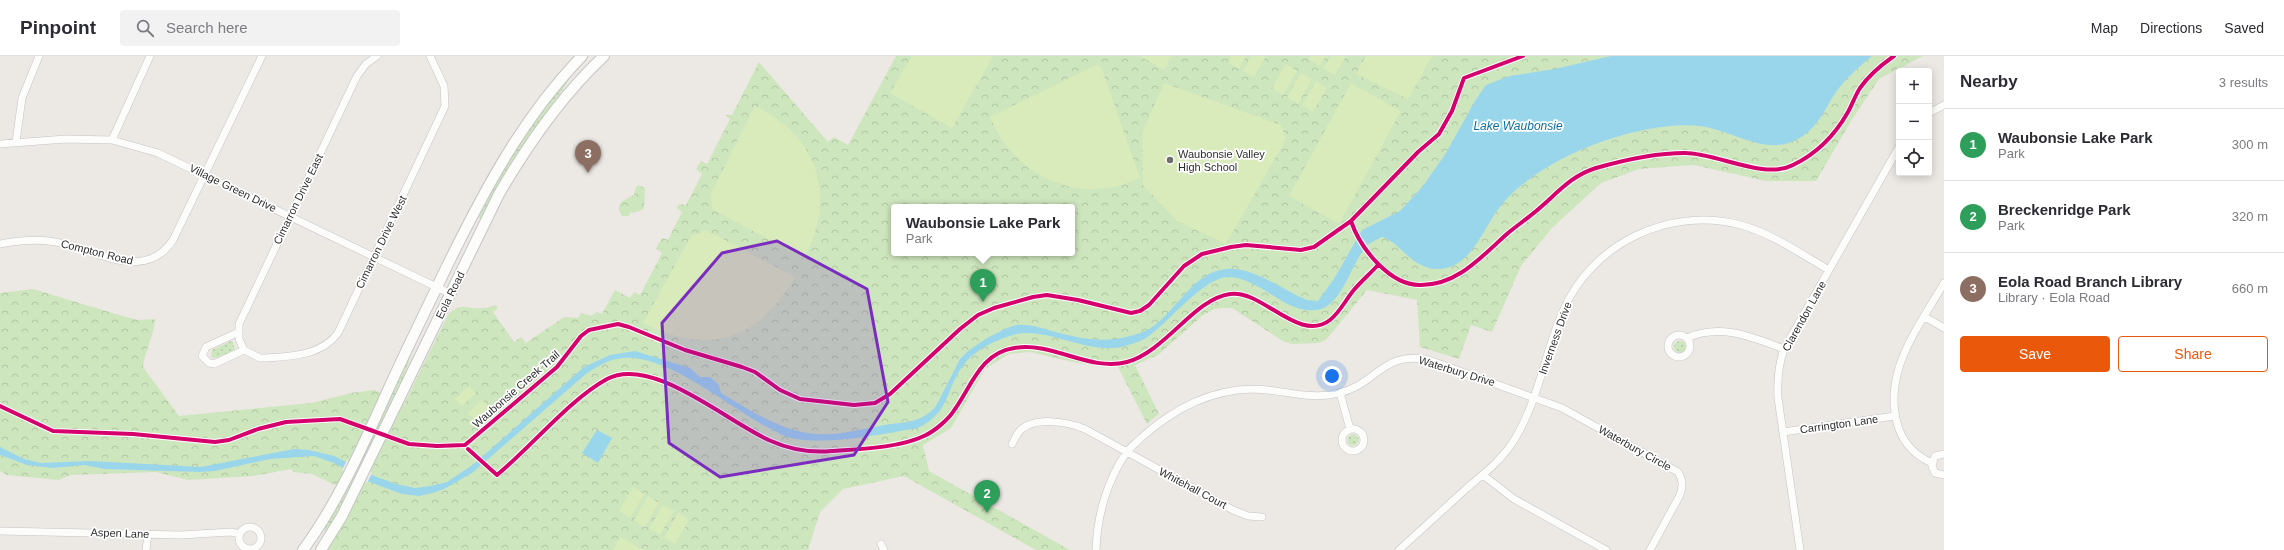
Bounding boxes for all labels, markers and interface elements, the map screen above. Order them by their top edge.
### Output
search box [120,10,400,46]
text: Pinpoint [20,17,96,38]
icon: search [134,17,156,39]
text: Search here [166,19,248,36]
text: Map [2091,20,2118,36]
text: Directions [2140,20,2202,36]
text: Saved [2224,20,2264,36]
map controls [1896,68,1932,176]
button: + [1896,68,1932,104]
text: Nearby [1960,72,2018,91]
text: 3 results [2219,75,2268,90]
button: − [1896,104,1932,140]
water label: Lake Waubonsie [1473,119,1563,133]
text: Waubonsie Lake Park [1998,129,2153,146]
text: 1 [1969,137,1977,152]
text: 300 m [2232,137,2268,152]
pin: 3 [575,140,601,173]
button: locate [1896,140,1932,176]
text: Park [1998,146,2025,161]
place label: Waubonsie Valley High School [1178,148,1265,173]
street label: Cimarron Drive East [271,152,325,246]
marker: Waubonsie Valley High School [1165,155,1175,165]
street label: Village Green Drive [188,162,278,214]
street label: Cimarron Drive West [353,194,409,290]
text: Breckenridge Park [1998,201,2131,218]
popup [891,204,1075,256]
text: 2 [1969,209,1977,224]
text: 320 m [2232,209,2268,224]
text: Waubonsie Lake Park [906,214,1060,231]
text: Park [1998,218,2025,233]
text: Park [906,231,932,246]
street label: Compton Road [60,237,134,267]
street label: Eola Road [433,269,467,321]
pin: 1 [970,269,996,302]
text: Eola Road Branch Library [1998,273,2182,290]
street label: Clarendon Lane [1780,279,1828,353]
text: 3 [1969,281,1977,296]
text: 660 m [2232,281,2268,296]
text: Library · Eola Road [1998,290,2110,305]
street label: Inverness Drive [1536,300,1574,376]
button: Save [1960,336,2110,372]
button: Share [2118,336,2268,372]
street label: Waubonsie Creek Trail [470,348,562,430]
street label: Waterbury Drive [1417,354,1497,388]
your location [1322,366,1342,386]
street label: Carrington Lane [1799,413,1879,435]
street label: Waterbury Circle [1596,423,1674,473]
street label: Whitehall Court [1157,465,1229,511]
pin: 2 [974,480,1000,513]
street label: Aspen Lane [90,526,150,540]

